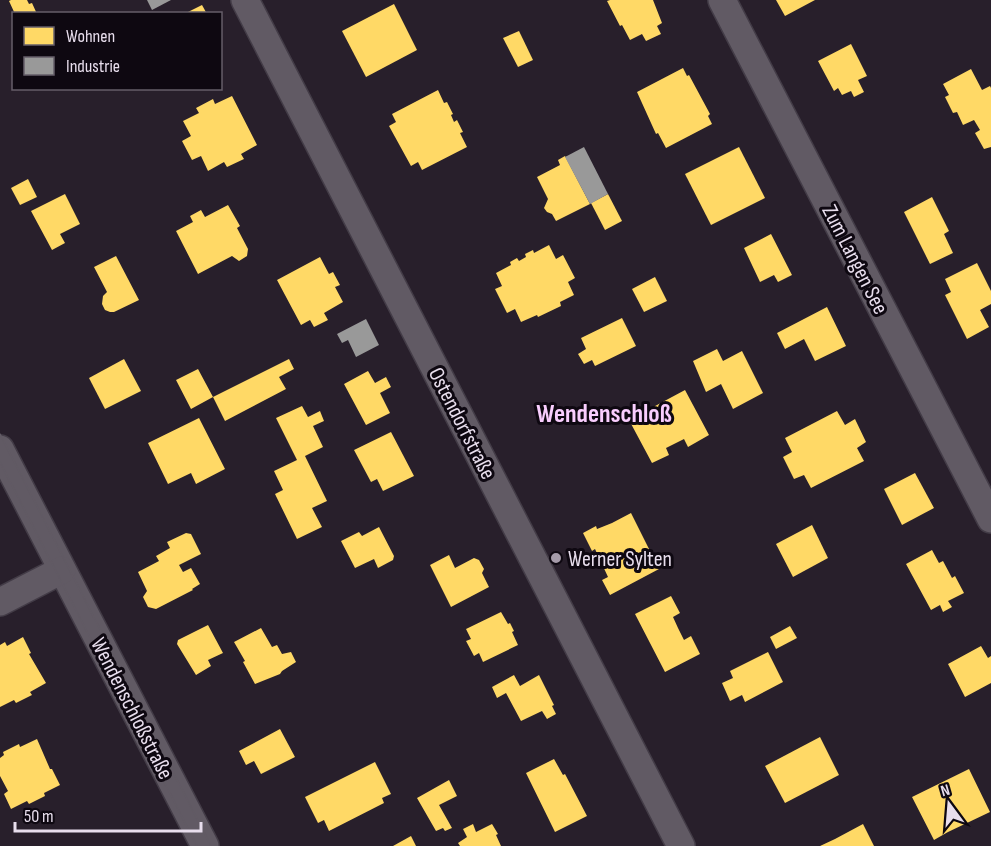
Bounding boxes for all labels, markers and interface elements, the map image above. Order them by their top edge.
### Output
legend [12,12,222,90]
text: Wohnen [66,26,115,47]
text: Industrie [66,56,120,77]
street label: Zum Langen See [816,200,894,319]
street label: Ostendorfstraße [422,363,501,484]
district label: Wendenschloß [536,399,672,430]
place label: Werner Sylten [568,546,672,573]
marker: Werner Sylten [549,551,563,565]
street label: Wendenschloßstraße [84,633,179,784]
north arrow [919,774,979,834]
text: N [939,781,952,801]
scale bar [15,795,201,833]
text: 50 m [24,806,54,827]

